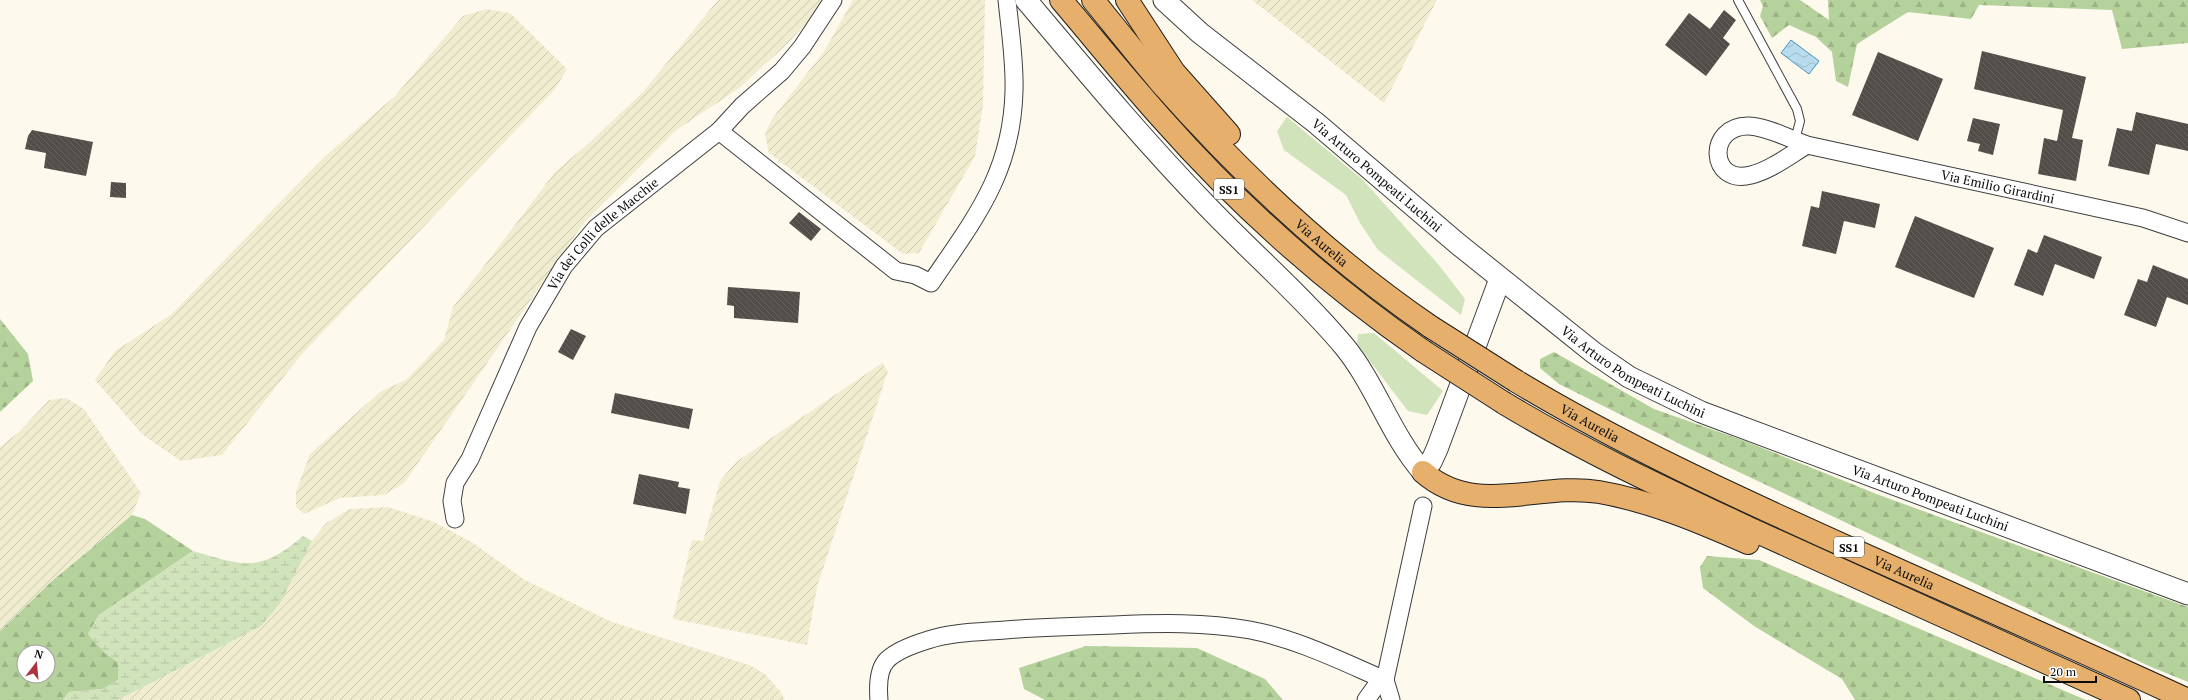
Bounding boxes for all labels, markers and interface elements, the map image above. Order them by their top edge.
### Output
street label: Via Arturo Pompeati Luchini [1308,114,1446,236]
street label: Via Emilio Girardini [1939,165,2056,208]
street label: Via dei Colli delle Macchie [543,173,662,293]
road number: SS1 [1214,179,1244,199]
street label: Via Aurelia [1291,215,1352,271]
street label: Via Arturo Pompeati Luchini [1558,321,1708,422]
street label: Via Aurelia [1557,400,1623,446]
street label: Via Arturo Pompeati Luchini [1850,460,2011,535]
road number: SS1 [1834,537,1864,557]
street label: Via Aurelia [1871,551,1938,594]
north arrow [16,644,56,684]
text: N [33,647,45,662]
scale bar [2044,658,2096,684]
text: 20 m [2050,664,2077,679]

